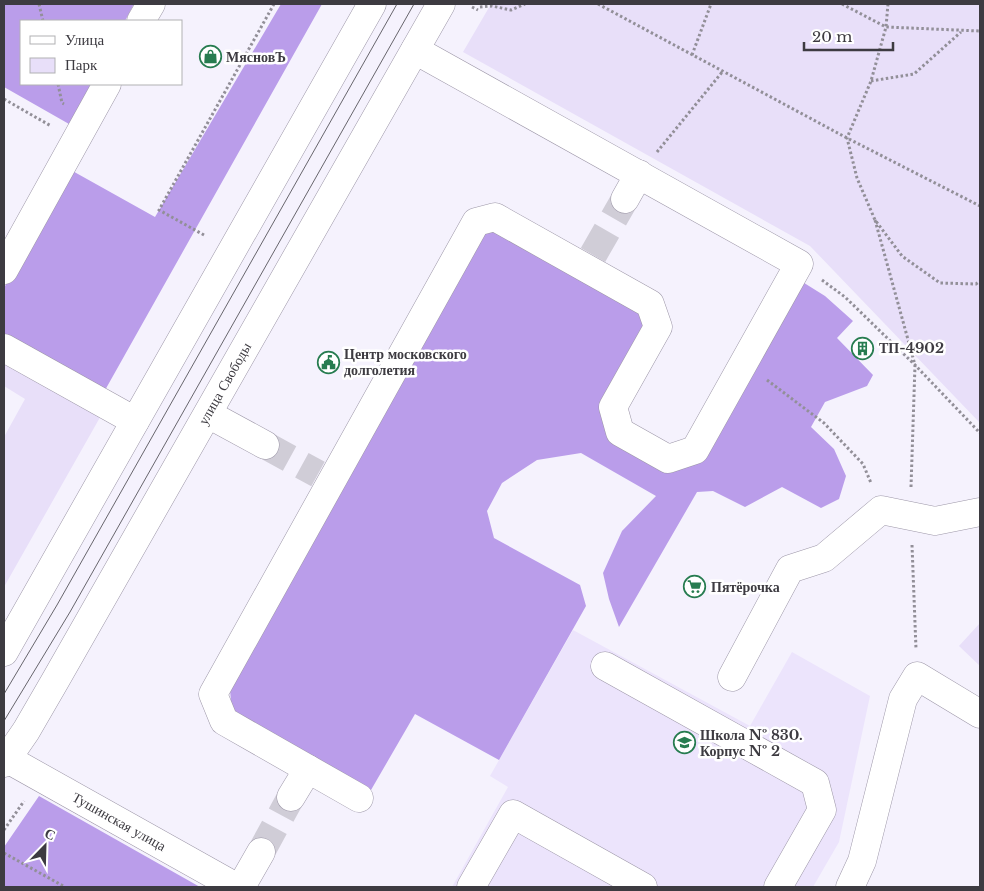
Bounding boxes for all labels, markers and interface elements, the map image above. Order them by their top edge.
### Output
legend [20,20,182,85]
scale bar [804,20,893,52]
text: 20 m [812,27,852,46]
text: Улица [65,30,104,49]
shop icon: МясновЪ [198,45,222,69]
place label: МясновЪ [226,48,286,66]
text: Парк [65,55,98,74]
building icon: ТП-4902 [851,336,875,360]
street label: улица Свободы [194,339,255,428]
place label: ТП-4902 [879,339,944,357]
place label: Центр московского долголетия [344,345,467,379]
public building icon: Центр московского долголетия [316,350,340,374]
supermarket icon: Пятёрочка [683,575,707,599]
place label: Пятёрочка [711,578,780,596]
place label: Школа № 830. Корпус № 2 [700,726,803,760]
school or university icon: Школа № 830. Корпус № 2 [672,731,696,755]
street label: Тушинская улица [69,788,170,855]
north arrow [20,821,70,871]
text: С [42,824,58,844]

